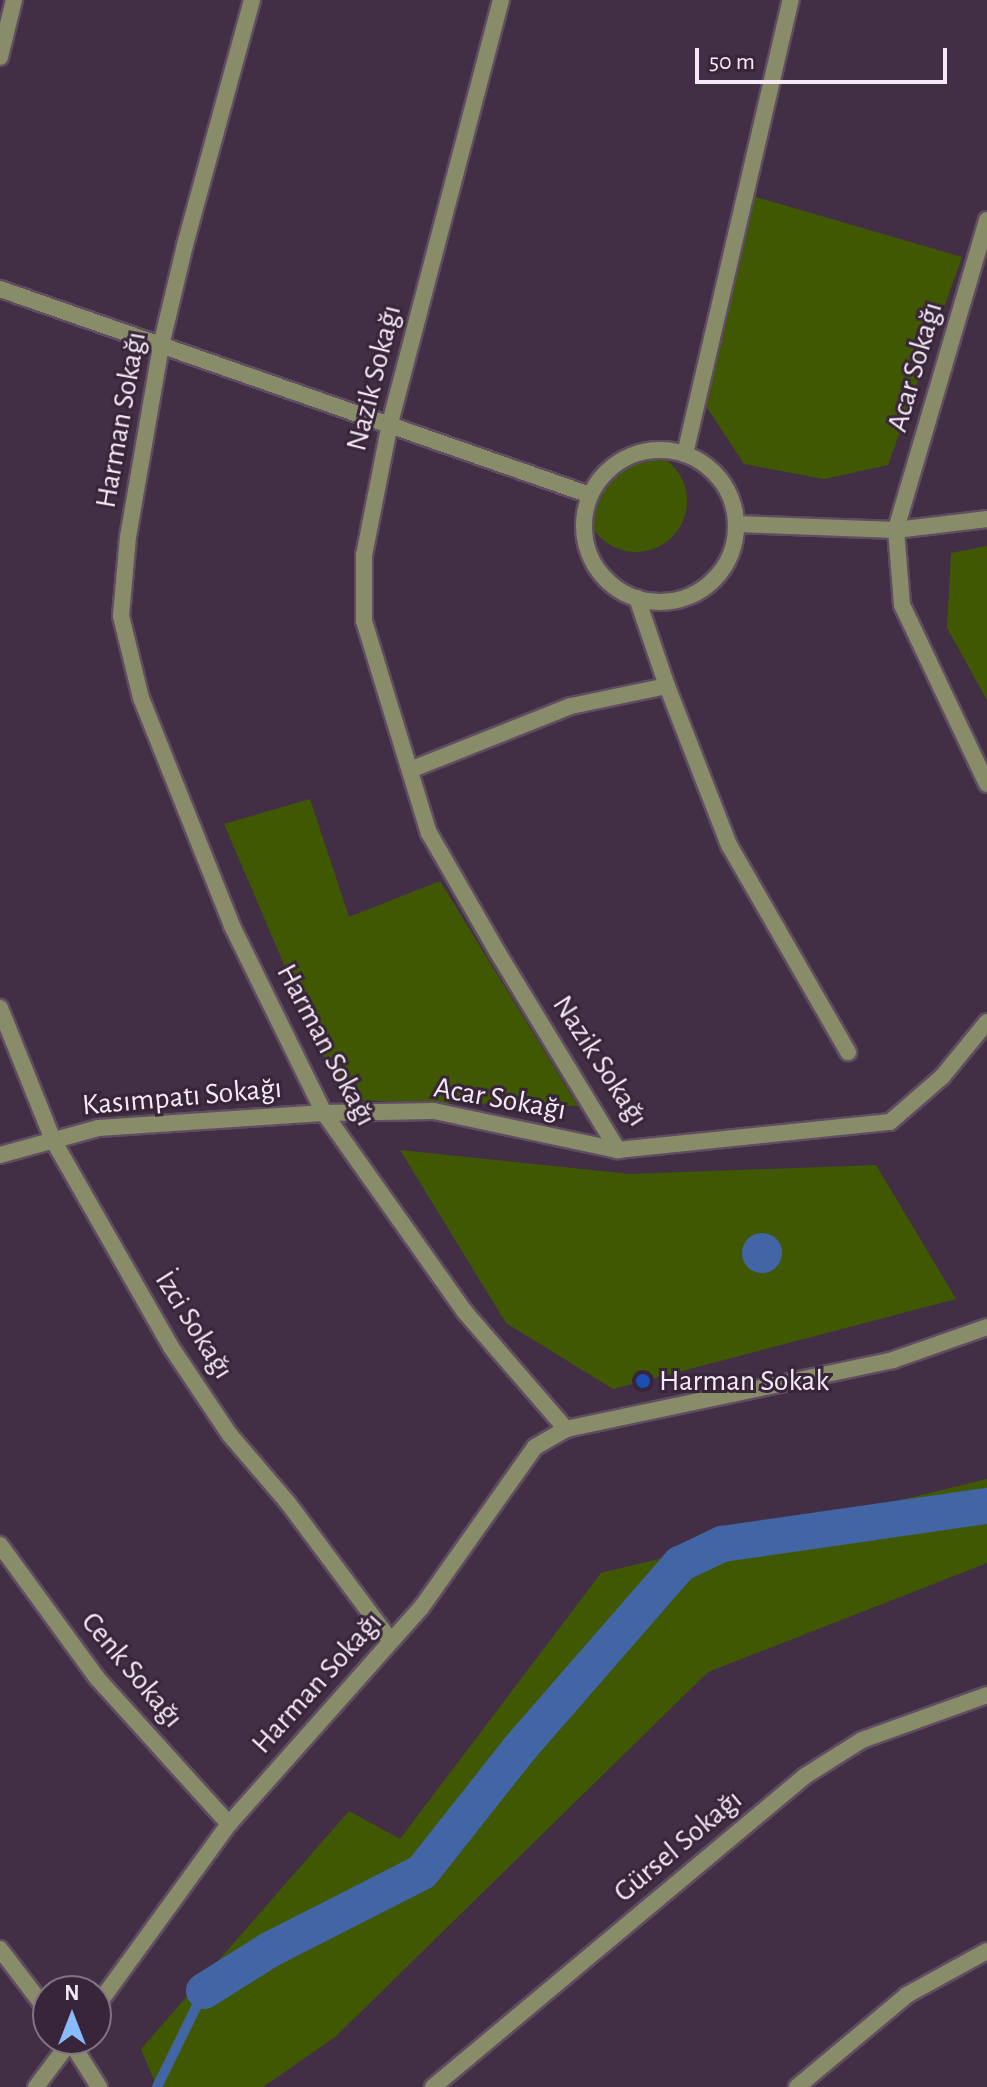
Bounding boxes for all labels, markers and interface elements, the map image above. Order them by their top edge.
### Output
scale bar [699,32,951,82]
text: 50 m [709,50,755,74]
street label: Acar Sokağı [879,298,951,436]
street label: Nazik Sokağı [338,301,410,455]
street label: Harman Sokağı [88,329,154,511]
street label: Harman Sokağı [268,958,384,1132]
street label: Nazik Sokağı [544,989,656,1133]
street label: Kasımpatı Sokağı [81,1070,283,1124]
street label: Acar Sokağı [431,1070,569,1128]
street label: İzci Sokağı [147,1264,241,1386]
place label: Harman Sokak [659,1363,829,1399]
marker: Harman Sokak [634,1372,652,1390]
street label: Cenk Sokağı [73,1605,191,1735]
street label: Harman Sokağı [244,1605,390,1761]
street label: Gürsel Sokağı [606,1782,750,1910]
north arrow [32,1975,112,2055]
text: N [64,1982,80,2004]

